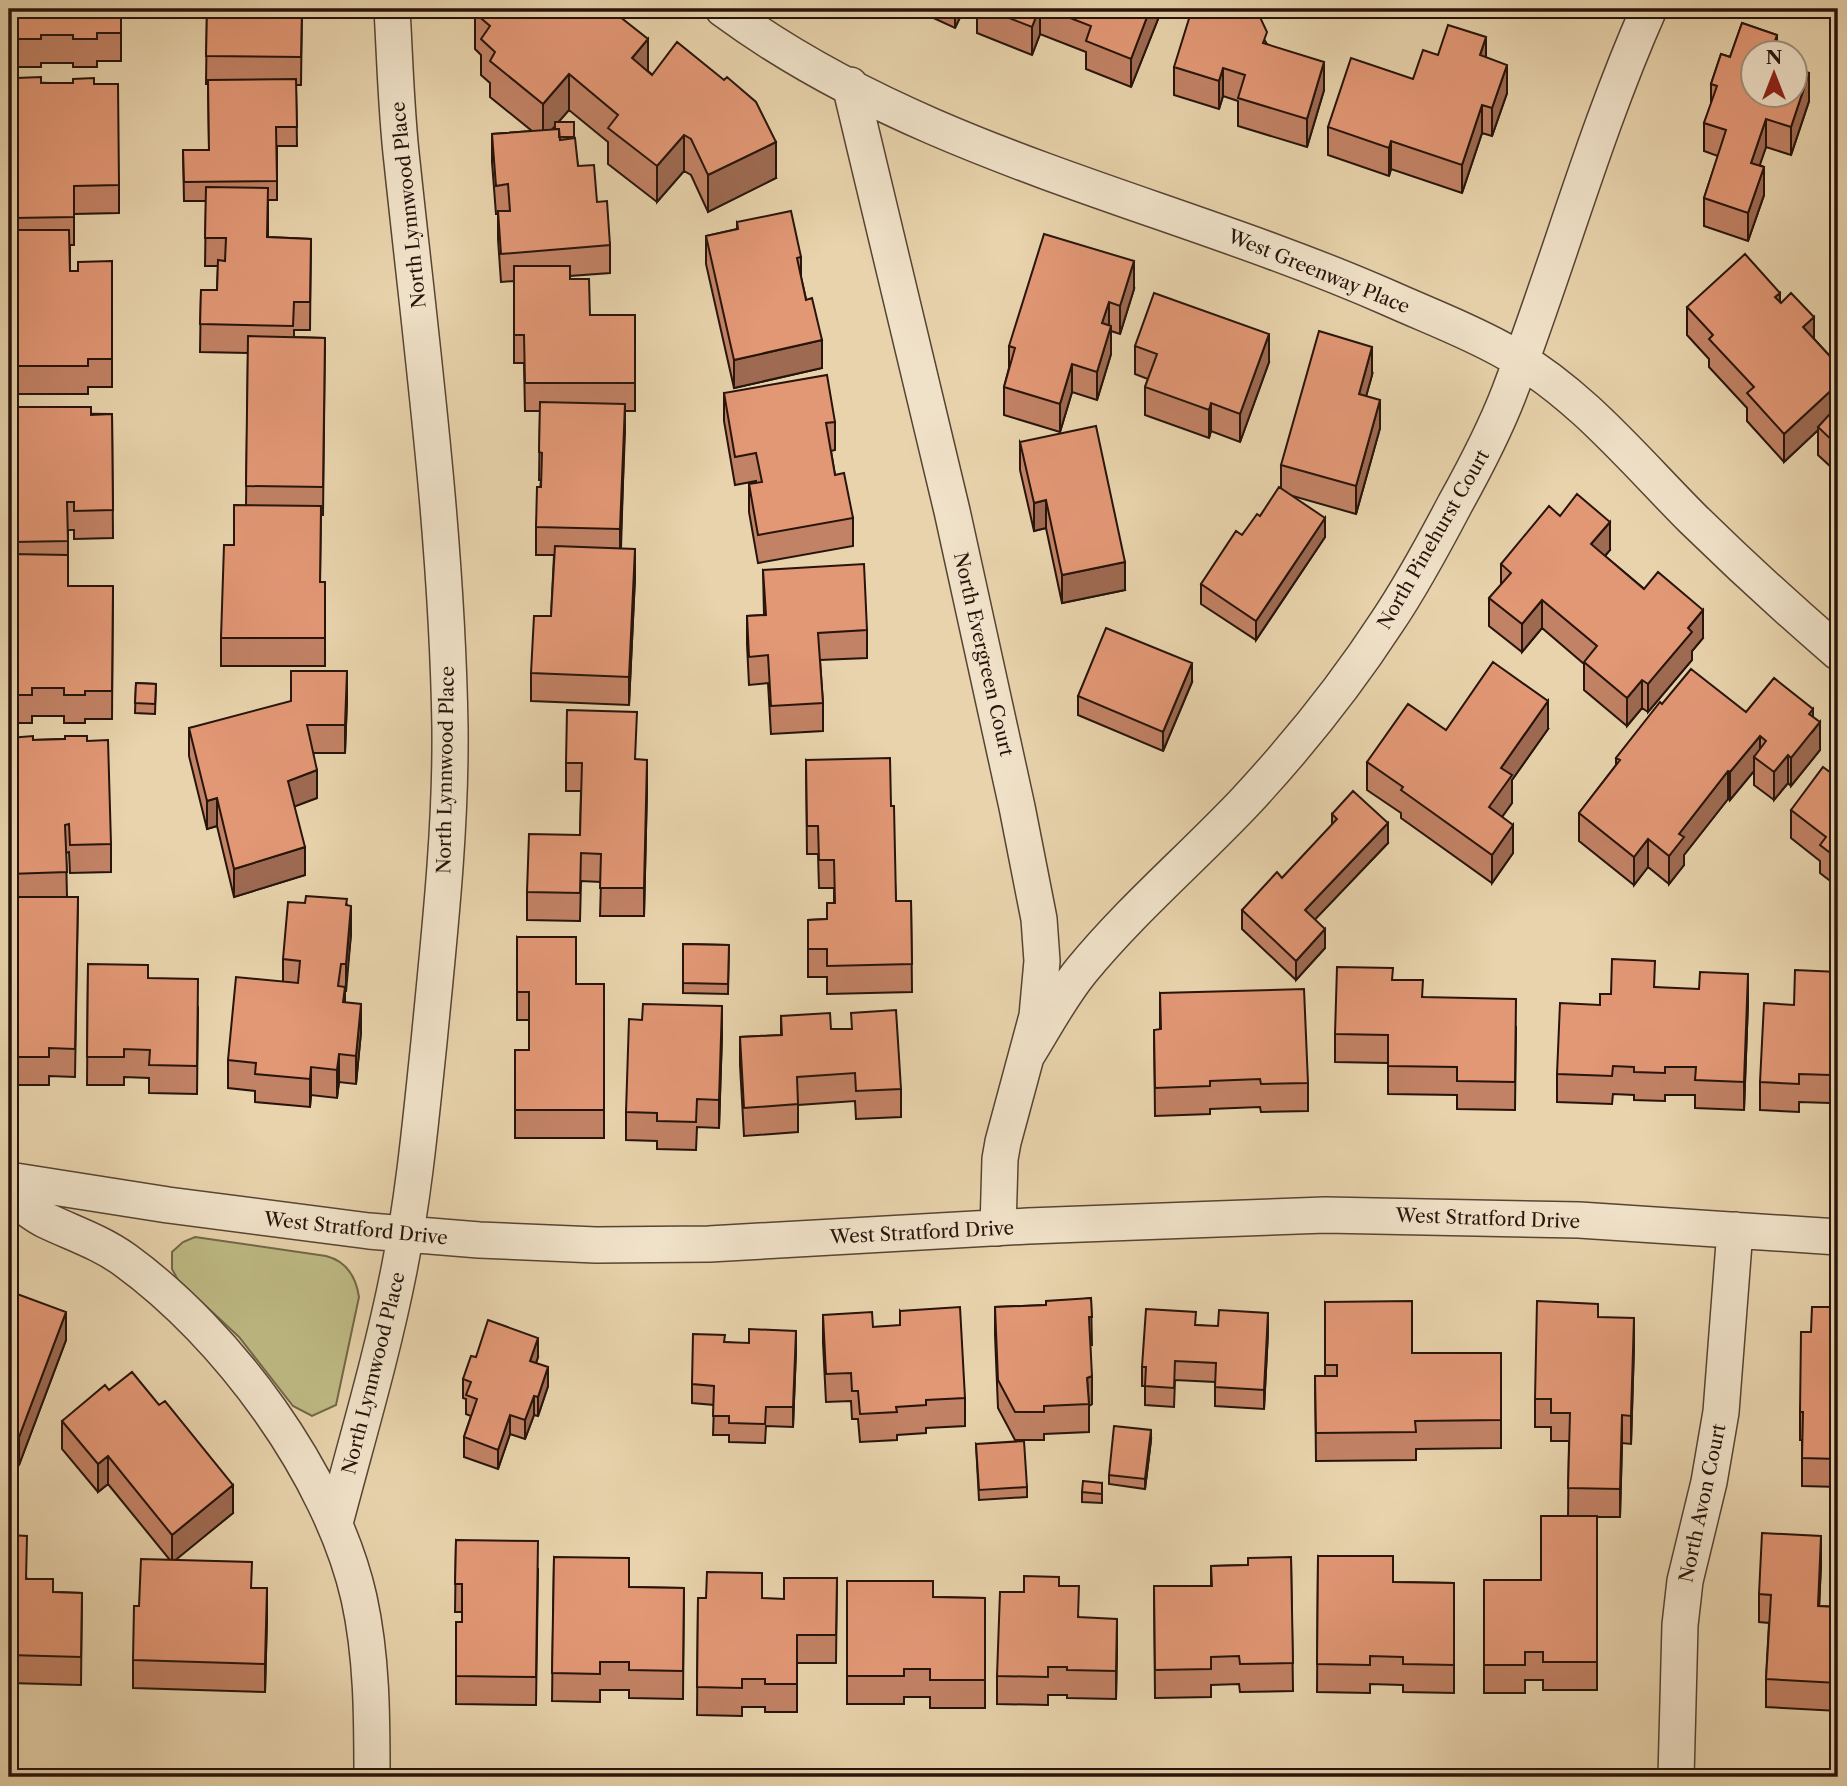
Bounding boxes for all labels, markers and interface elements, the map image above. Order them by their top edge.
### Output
north arrow [1738,38,1808,108]
text: N [1766,46,1782,69]
street label: North Lynnwood Place [386,100,431,310]
street label: West Greenway Place [1224,224,1413,318]
street label: North Pinehurst Court [1373,445,1494,633]
street label: North Evergreen Court [949,550,1018,759]
street label: North Lynnwood Place [432,666,459,874]
street label: West Stratford Drive [1394,1204,1581,1233]
street label: West Stratford Drive [262,1207,449,1250]
street label: West Stratford Drive [828,1216,1015,1249]
street label: North Lynnwood Place [337,1269,410,1477]
street label: North Avon Court [1674,1421,1731,1585]

